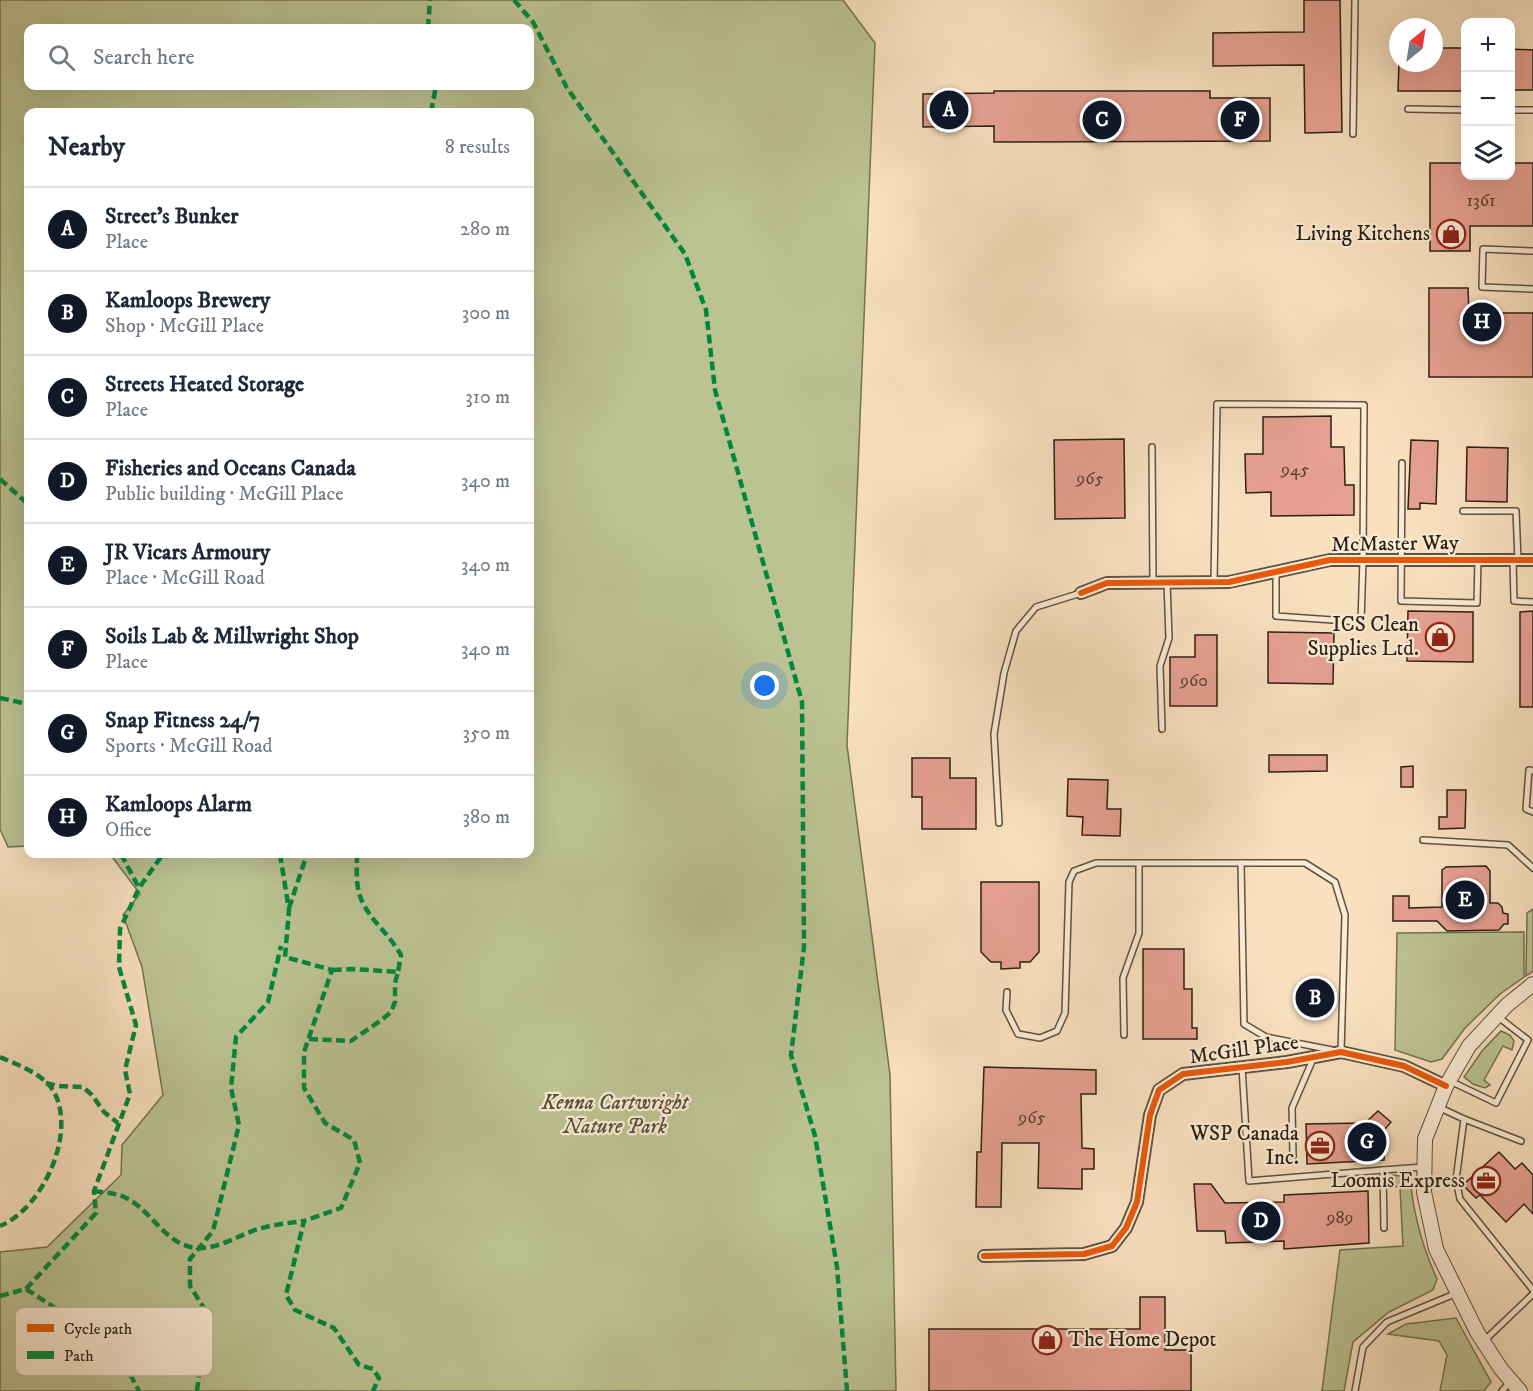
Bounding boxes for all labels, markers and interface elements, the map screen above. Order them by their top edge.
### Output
north arrow [1389,18,1443,72]
map controls [1461,18,1515,180]
button: + [1461,18,1515,72]
search box [24,24,534,90]
icon: search [45,41,78,74]
text: Search here [93,44,195,71]
button: − [1461,72,1515,126]
pin: A [930,88,968,132]
pin: C [1082,98,1122,142]
pin: F [1220,98,1260,142]
button: layers [1461,126,1515,180]
text: Nearby [48,131,125,164]
text: 8 results [445,135,510,160]
house number: 1361 [1466,190,1496,212]
text: Street's Bunker [105,203,238,230]
text: A [61,217,74,242]
text: 280 m [460,217,510,242]
shop icon: Living Kitchens [1435,218,1467,250]
place label: Living Kitchens [1296,221,1430,247]
text: Place [105,230,148,255]
text: Kamloops Brewery [105,287,270,314]
pin: H [1462,300,1502,344]
text: B [61,301,74,326]
text: 300 m [462,301,510,326]
text: Shop · McGill Place [105,314,264,339]
text: Streets Heated Storage [105,371,304,398]
text: C [61,385,74,410]
text: 310 m [465,385,510,410]
text: Place [105,398,148,423]
text: Fisheries and Oceans Canada [105,455,356,482]
house number: 945 [1280,459,1309,481]
house number: 965 [1075,468,1104,490]
text: D [60,469,75,494]
text: 340 m [461,469,510,494]
text: Public building · McGill Place [105,482,343,507]
street label: McMaster Way [1331,530,1460,558]
text: JR Vicars Armoury [105,539,270,566]
text: E [60,553,75,578]
text: 340 m [461,553,510,578]
text: Place · McGill Road [105,566,265,591]
place label: ICS Clean Supplies Ltd. [1307,612,1419,662]
shop icon: ICS Clean Supplies Ltd. [1424,621,1456,653]
text: Soils Lab & Millwright Shop [105,623,359,650]
text: F [61,637,74,662]
text: 340 m [461,637,510,662]
text: Place [105,650,148,675]
house number: 960 [1179,670,1208,692]
your location [750,671,779,700]
text: Snap Fitness 24/7 [105,707,260,734]
text: G [61,721,74,746]
text: 350 m [463,721,510,746]
text: Sports · McGill Road [105,734,273,759]
text: Kamloops Alarm [105,791,252,818]
text: H [59,805,76,830]
text: 380 m [462,805,510,830]
text: Office [105,818,152,843]
pin: E [1446,878,1484,922]
pin: B [1296,976,1334,1020]
street label: McGill Place [1188,1029,1301,1071]
park label: Kenna Cartwright Nature Park [541,1090,690,1140]
house number: 965 [1017,1107,1046,1129]
pin: G [1348,1120,1386,1164]
place label: WSP Canada Inc. [1189,1121,1299,1171]
office icon: WSP Canada Inc. [1304,1130,1336,1162]
office icon: Loomis Express [1470,1165,1502,1197]
place label: Loomis Express [1331,1168,1465,1194]
pin: D [1242,1198,1280,1244]
house number: 989 [1326,1207,1353,1229]
legend [15,1307,213,1376]
text: Cycle path [64,1319,133,1339]
shop icon: The Home Depot [1031,1324,1063,1356]
place label: The Home Depot [1068,1327,1217,1353]
text: Path [64,1346,94,1366]

